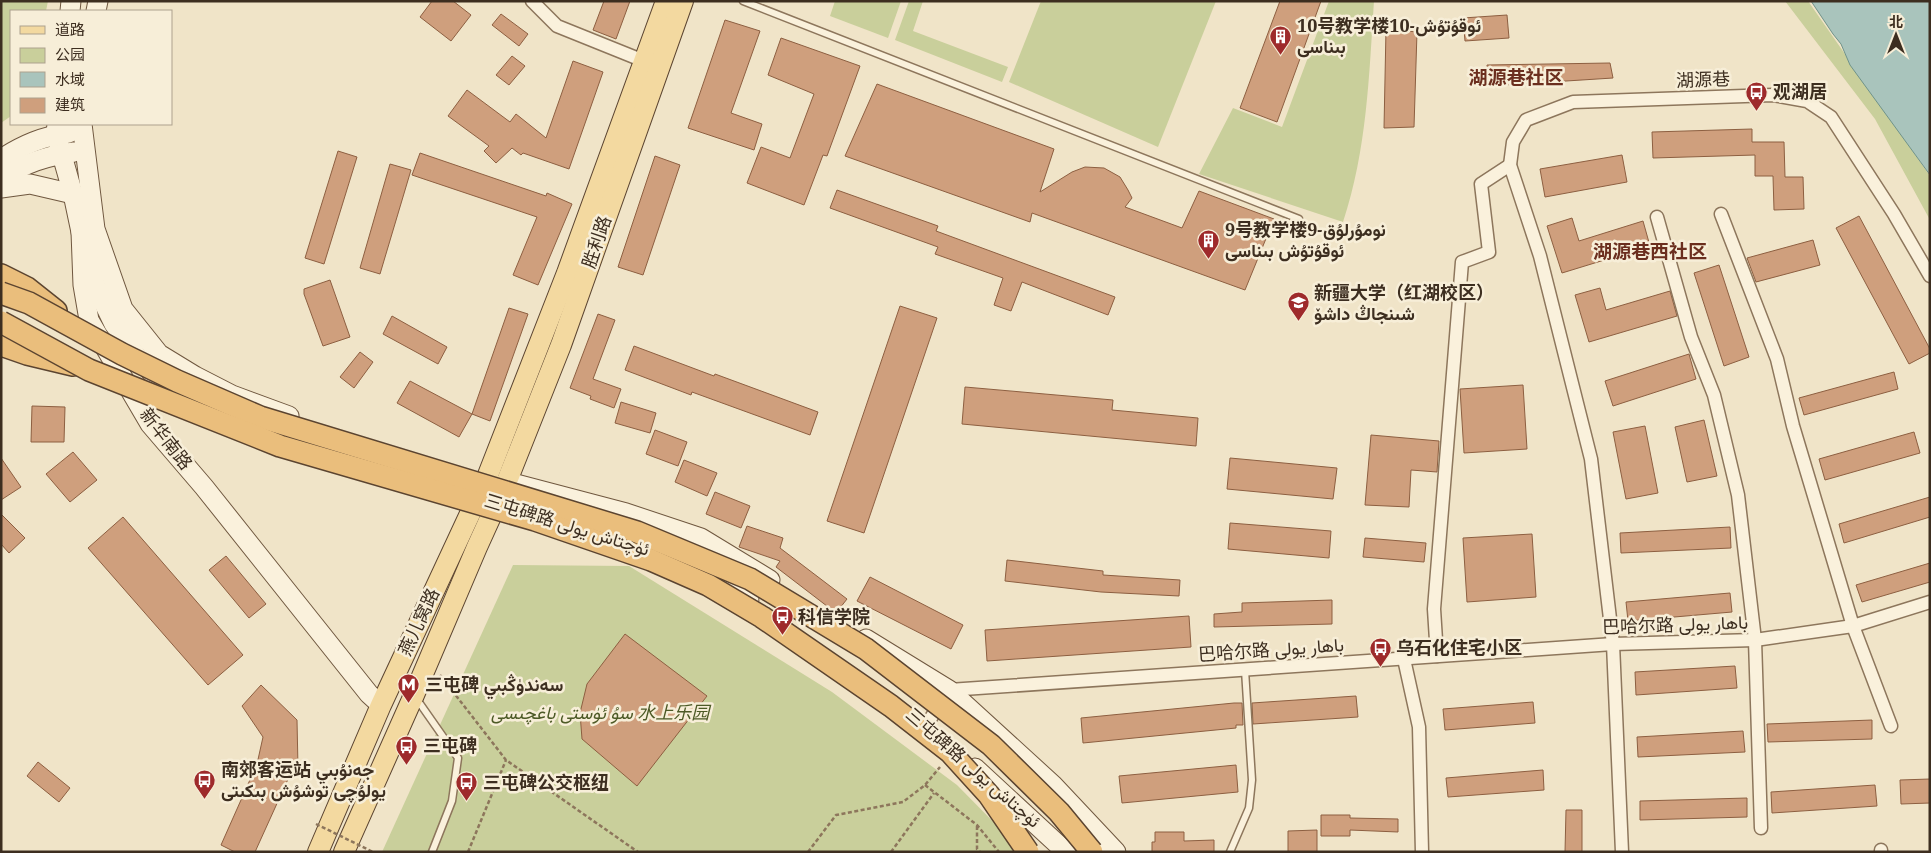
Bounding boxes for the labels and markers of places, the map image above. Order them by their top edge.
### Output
place label: 10号教学楼10-ئوقۇتۇش بىناسى [1297,13,1481,58]
building icon: 10号教学楼10-ئوقۇتۇش بىناسى [1269,24,1293,55]
place label: 观湖居 [1773,79,1827,103]
bus stop icon: 观湖居 [1745,80,1769,111]
place label: 9号教学楼9-نومۇرلۇق ئوقۇتۇش بىناسى [1225,217,1386,262]
building icon: 9号教学楼9-نومۇرلۇق ئوقۇتۇش بىناسى [1197,228,1221,259]
place label: 新疆大学（红湖校区） شىنجاڭ داشۆ [1314,280,1494,325]
school or university icon: 新疆大学（红湖校区） شىنجاڭ داشۆ [1286,291,1310,322]
place label: 科信学院 [798,604,870,628]
bus stop icon: 科信学院 [770,605,794,636]
place label: 乌石化住宅小区 [1396,635,1522,659]
bus stop icon: 乌石化住宅小区 [1368,636,1392,667]
place label: 三屯碑 سەندۈڭبىي [425,672,563,700]
metro station icon: 三屯碑 سەندۈڭبىي [397,673,421,704]
place label: 三屯碑 [423,733,477,757]
bus stop icon: 三屯碑 [395,734,419,765]
place label: 南郊客运站 جەنۇبىي يولۇچى توشۇش بىكىتى [221,757,386,803]
bus stop icon: 南郊客运站 جەنۇبىي يولۇچى توشۇش بىكىتى [193,768,217,799]
place label: 三屯碑公交枢纽 [483,770,609,794]
bus stop icon: 三屯碑公交枢纽 [455,771,479,802]

